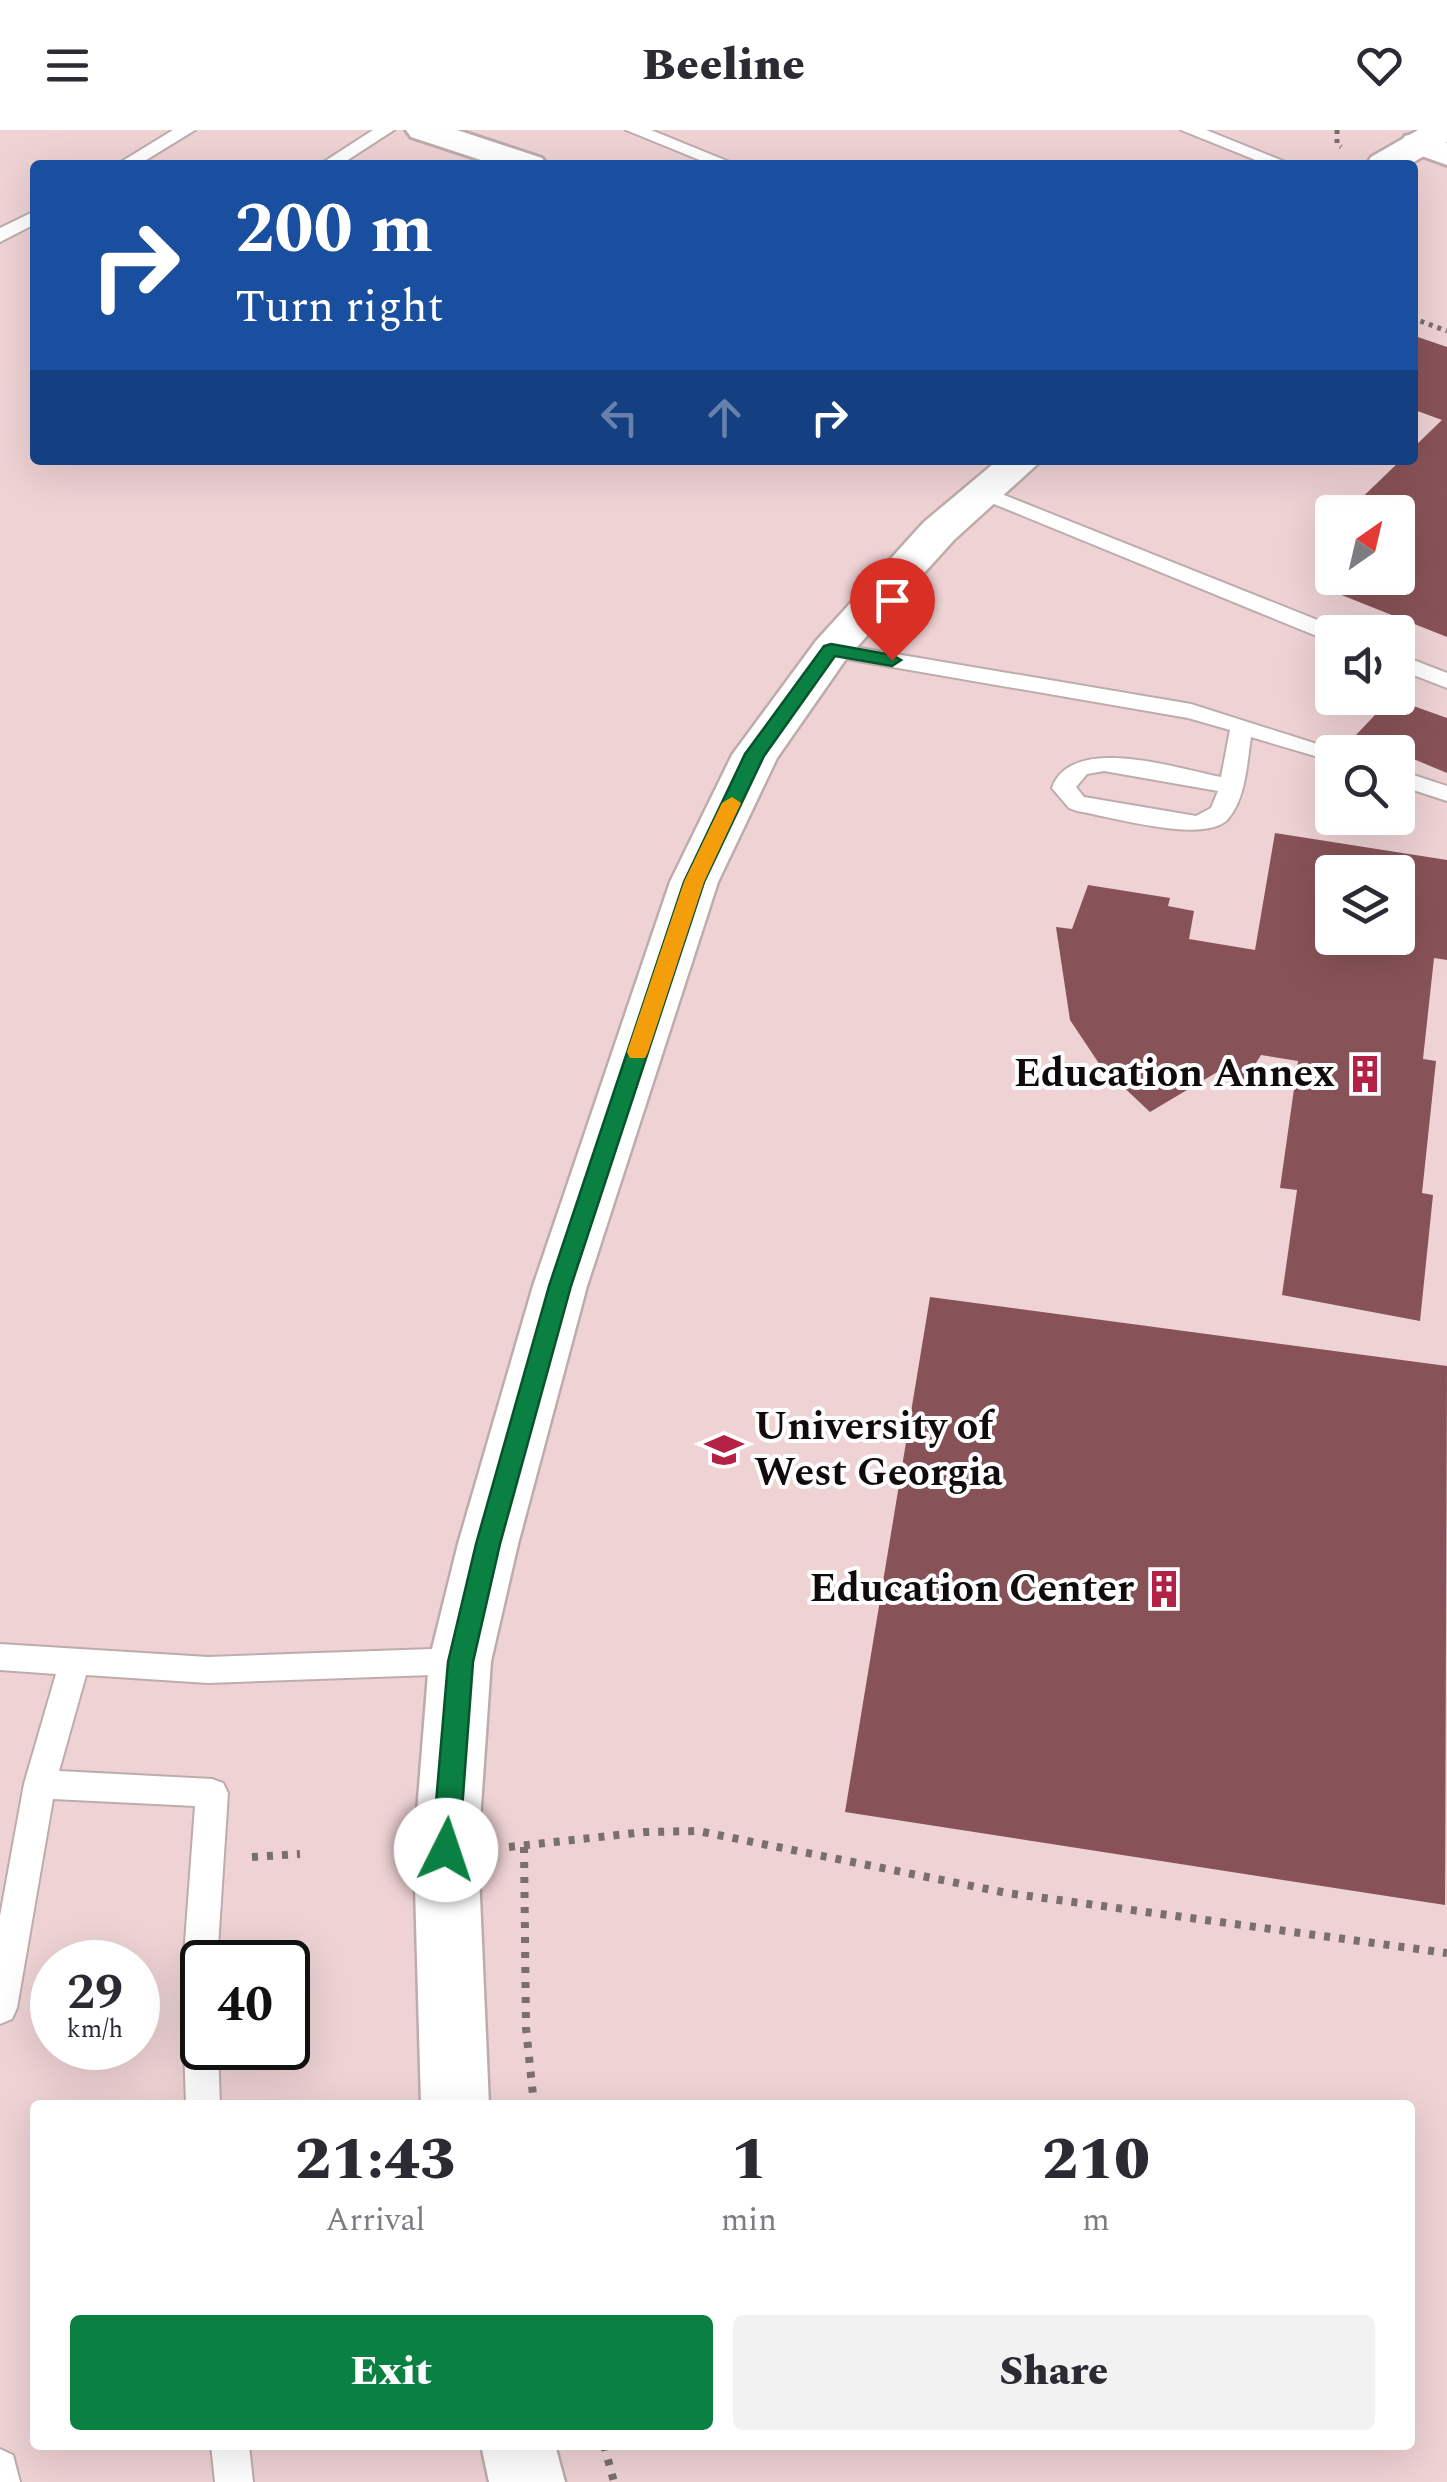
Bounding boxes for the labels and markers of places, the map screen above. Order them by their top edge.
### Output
pin [850,558,935,661]
place label: Education Annex [1014,1044,1335,1105]
building icon: Education Annex [1344,1053,1386,1095]
place label: University of West Georgia [754,1397,1003,1504]
school or university icon: University of West Georgia [703,1429,745,1471]
place label: Education Center [809,1559,1134,1620]
building icon: Education Center [1143,1568,1185,1610]

